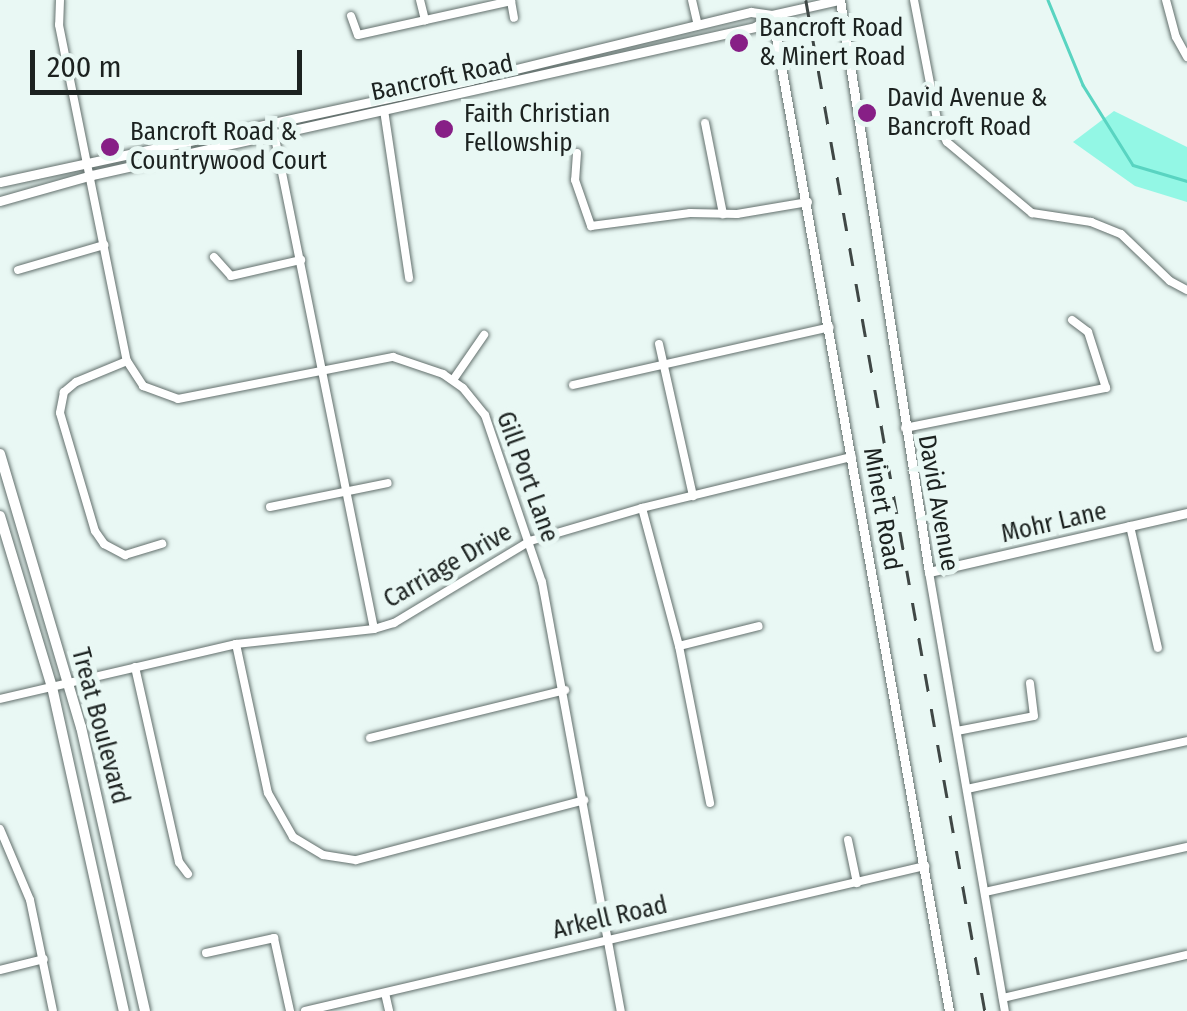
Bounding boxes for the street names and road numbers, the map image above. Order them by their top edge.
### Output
street label: Bancroft Road [368,48,516,108]
street label: Gill Port Lane [490,408,564,546]
street label: David Avenue [911,432,965,574]
street label: Minert Road [856,445,908,573]
street label: Mohr Lane [998,496,1110,550]
street label: Carriage Drive [379,517,517,615]
street label: Treat Boulevard [65,645,135,807]
street label: Arkell Road [550,890,670,946]

